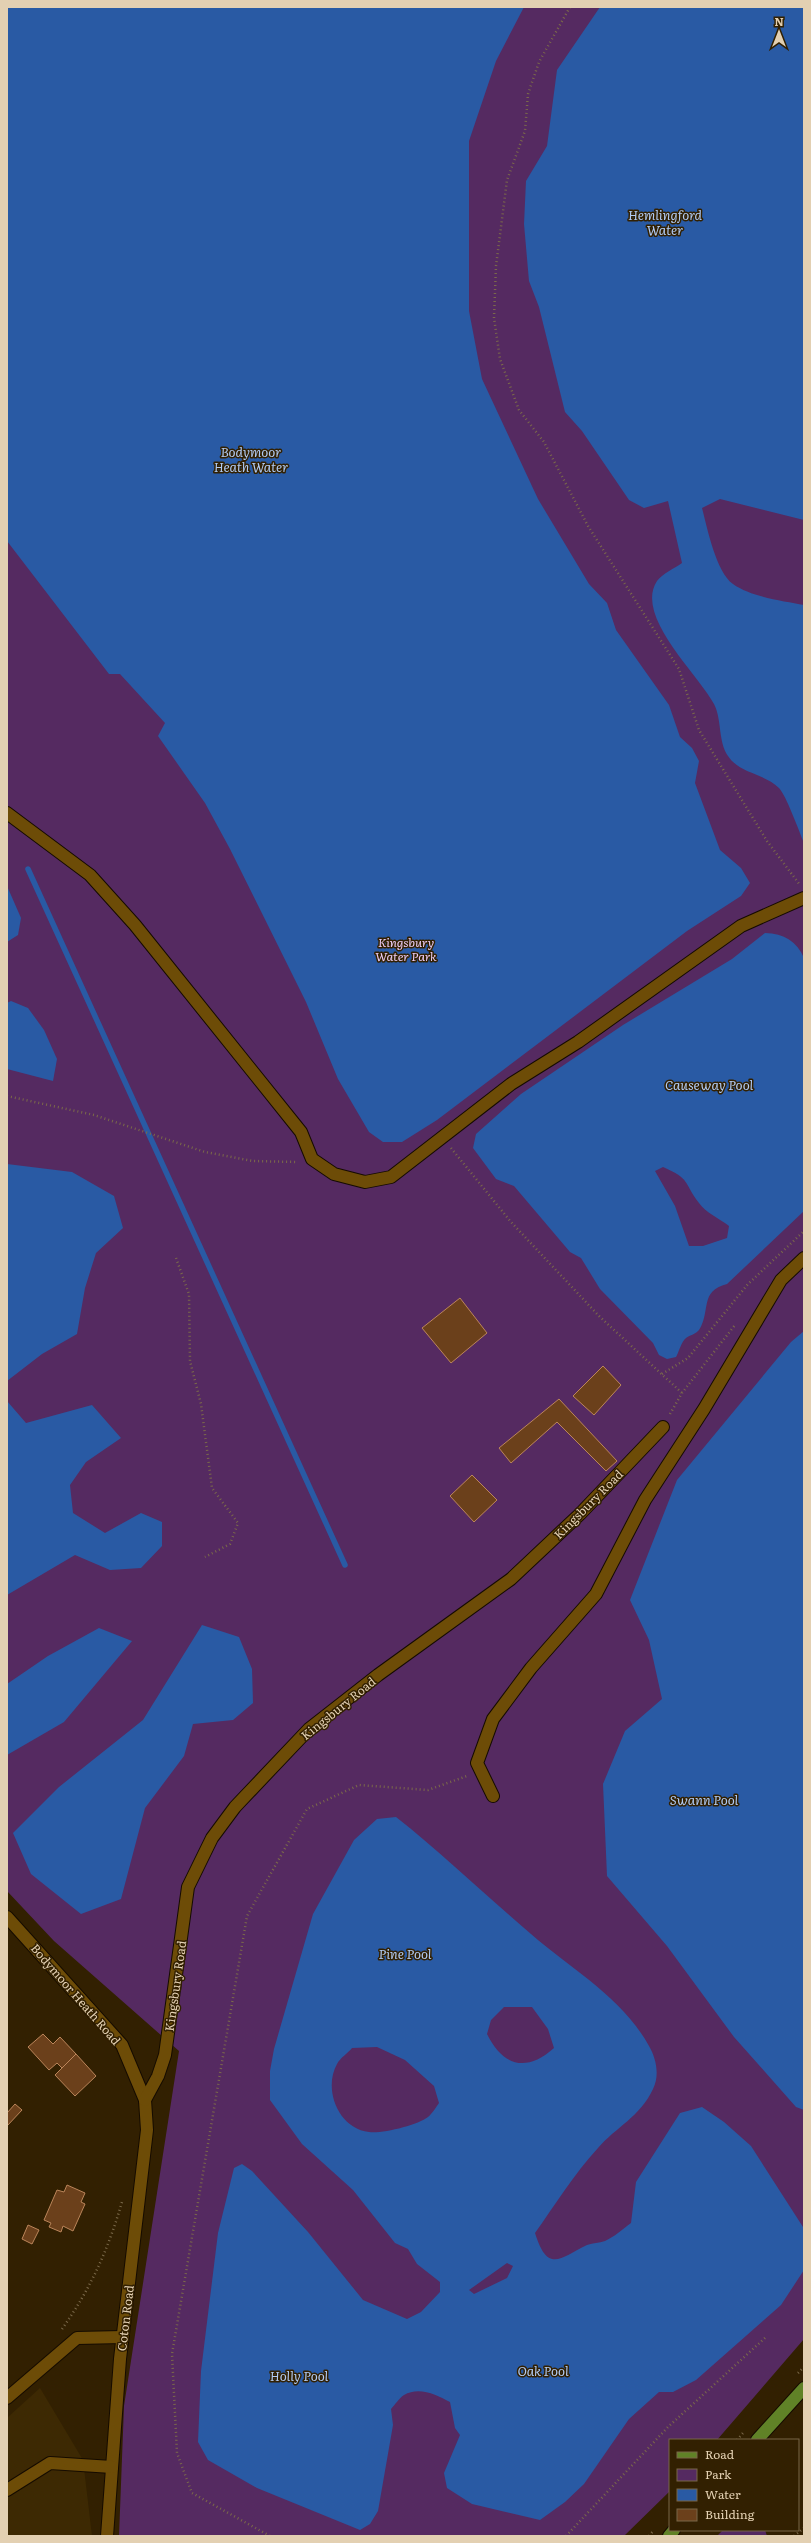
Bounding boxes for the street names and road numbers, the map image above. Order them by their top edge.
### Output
street label: Kingsbury Road [549,1465,627,1543]
street label: Kingsbury Road [297,1672,380,1744]
street label: Bodymoor Heath Road [27,1939,126,2049]
street label: Kingsbury Road [160,1939,190,2033]
street label: Coton Road [112,2283,138,2352]

